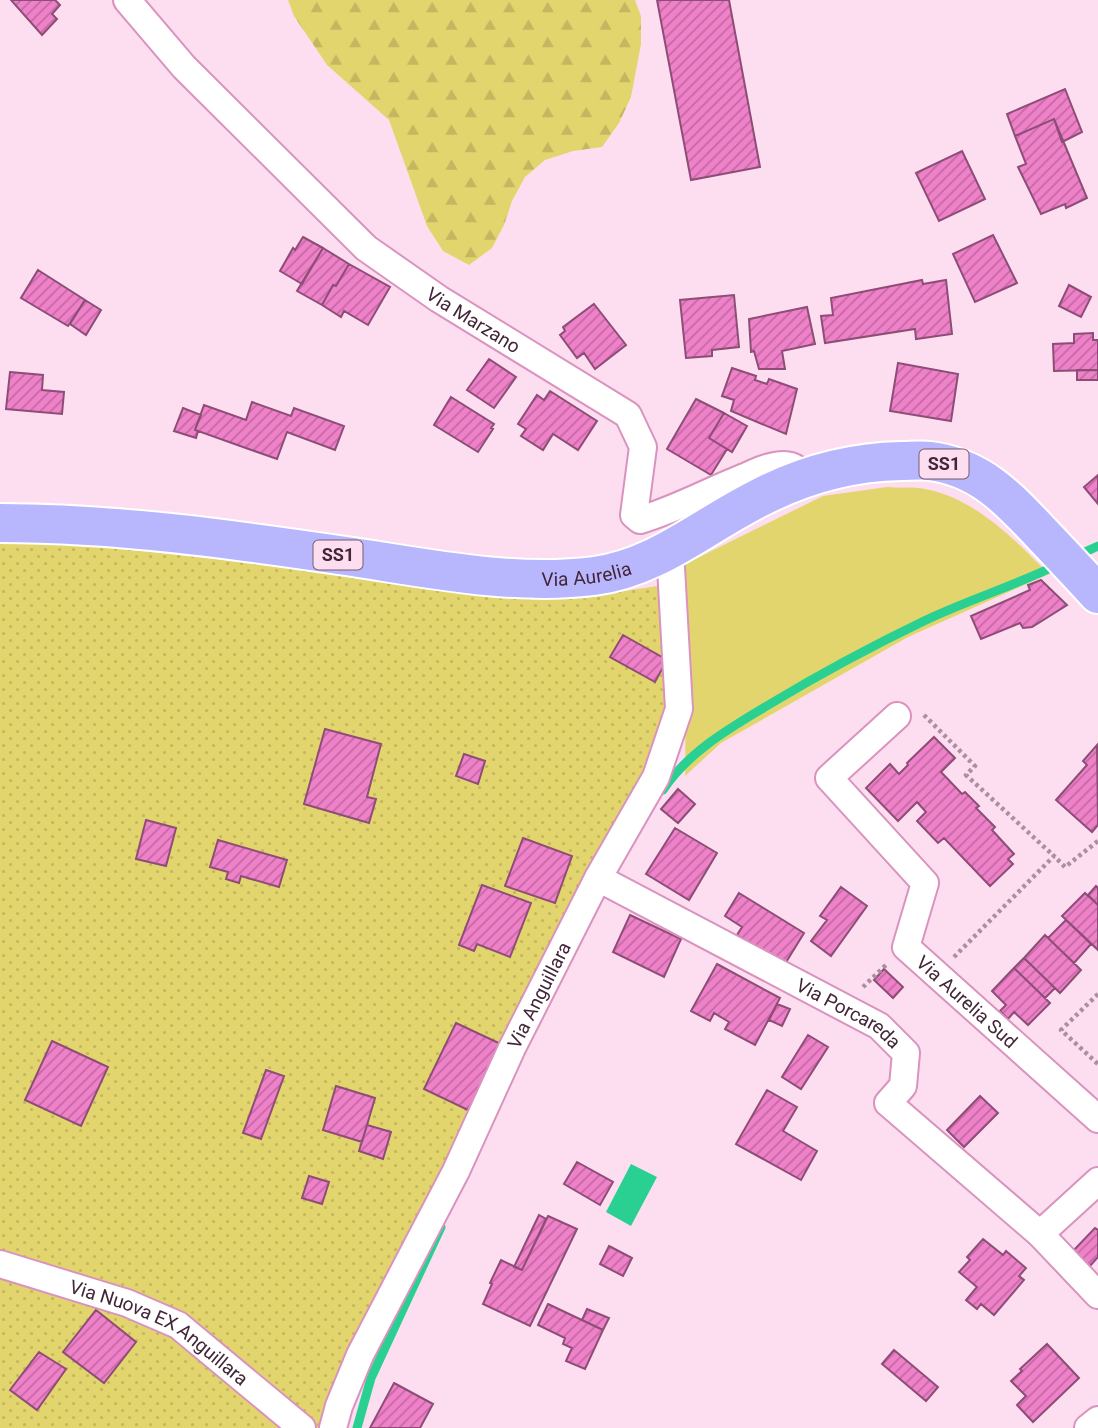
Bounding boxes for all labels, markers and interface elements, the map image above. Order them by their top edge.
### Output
street label: Via Marzano [422,283,524,358]
road number: SS1 [920,450,968,478]
road number: SS1 [314,540,362,570]
street label: Via Aurelia [541,557,634,591]
street label: Via Anguillara [503,938,576,1052]
street label: Via Aurelia Sud [911,951,1022,1053]
street label: Via Porcareda [792,973,906,1053]
street label: Via Nuova EX Anguillara [67,1275,253,1390]

